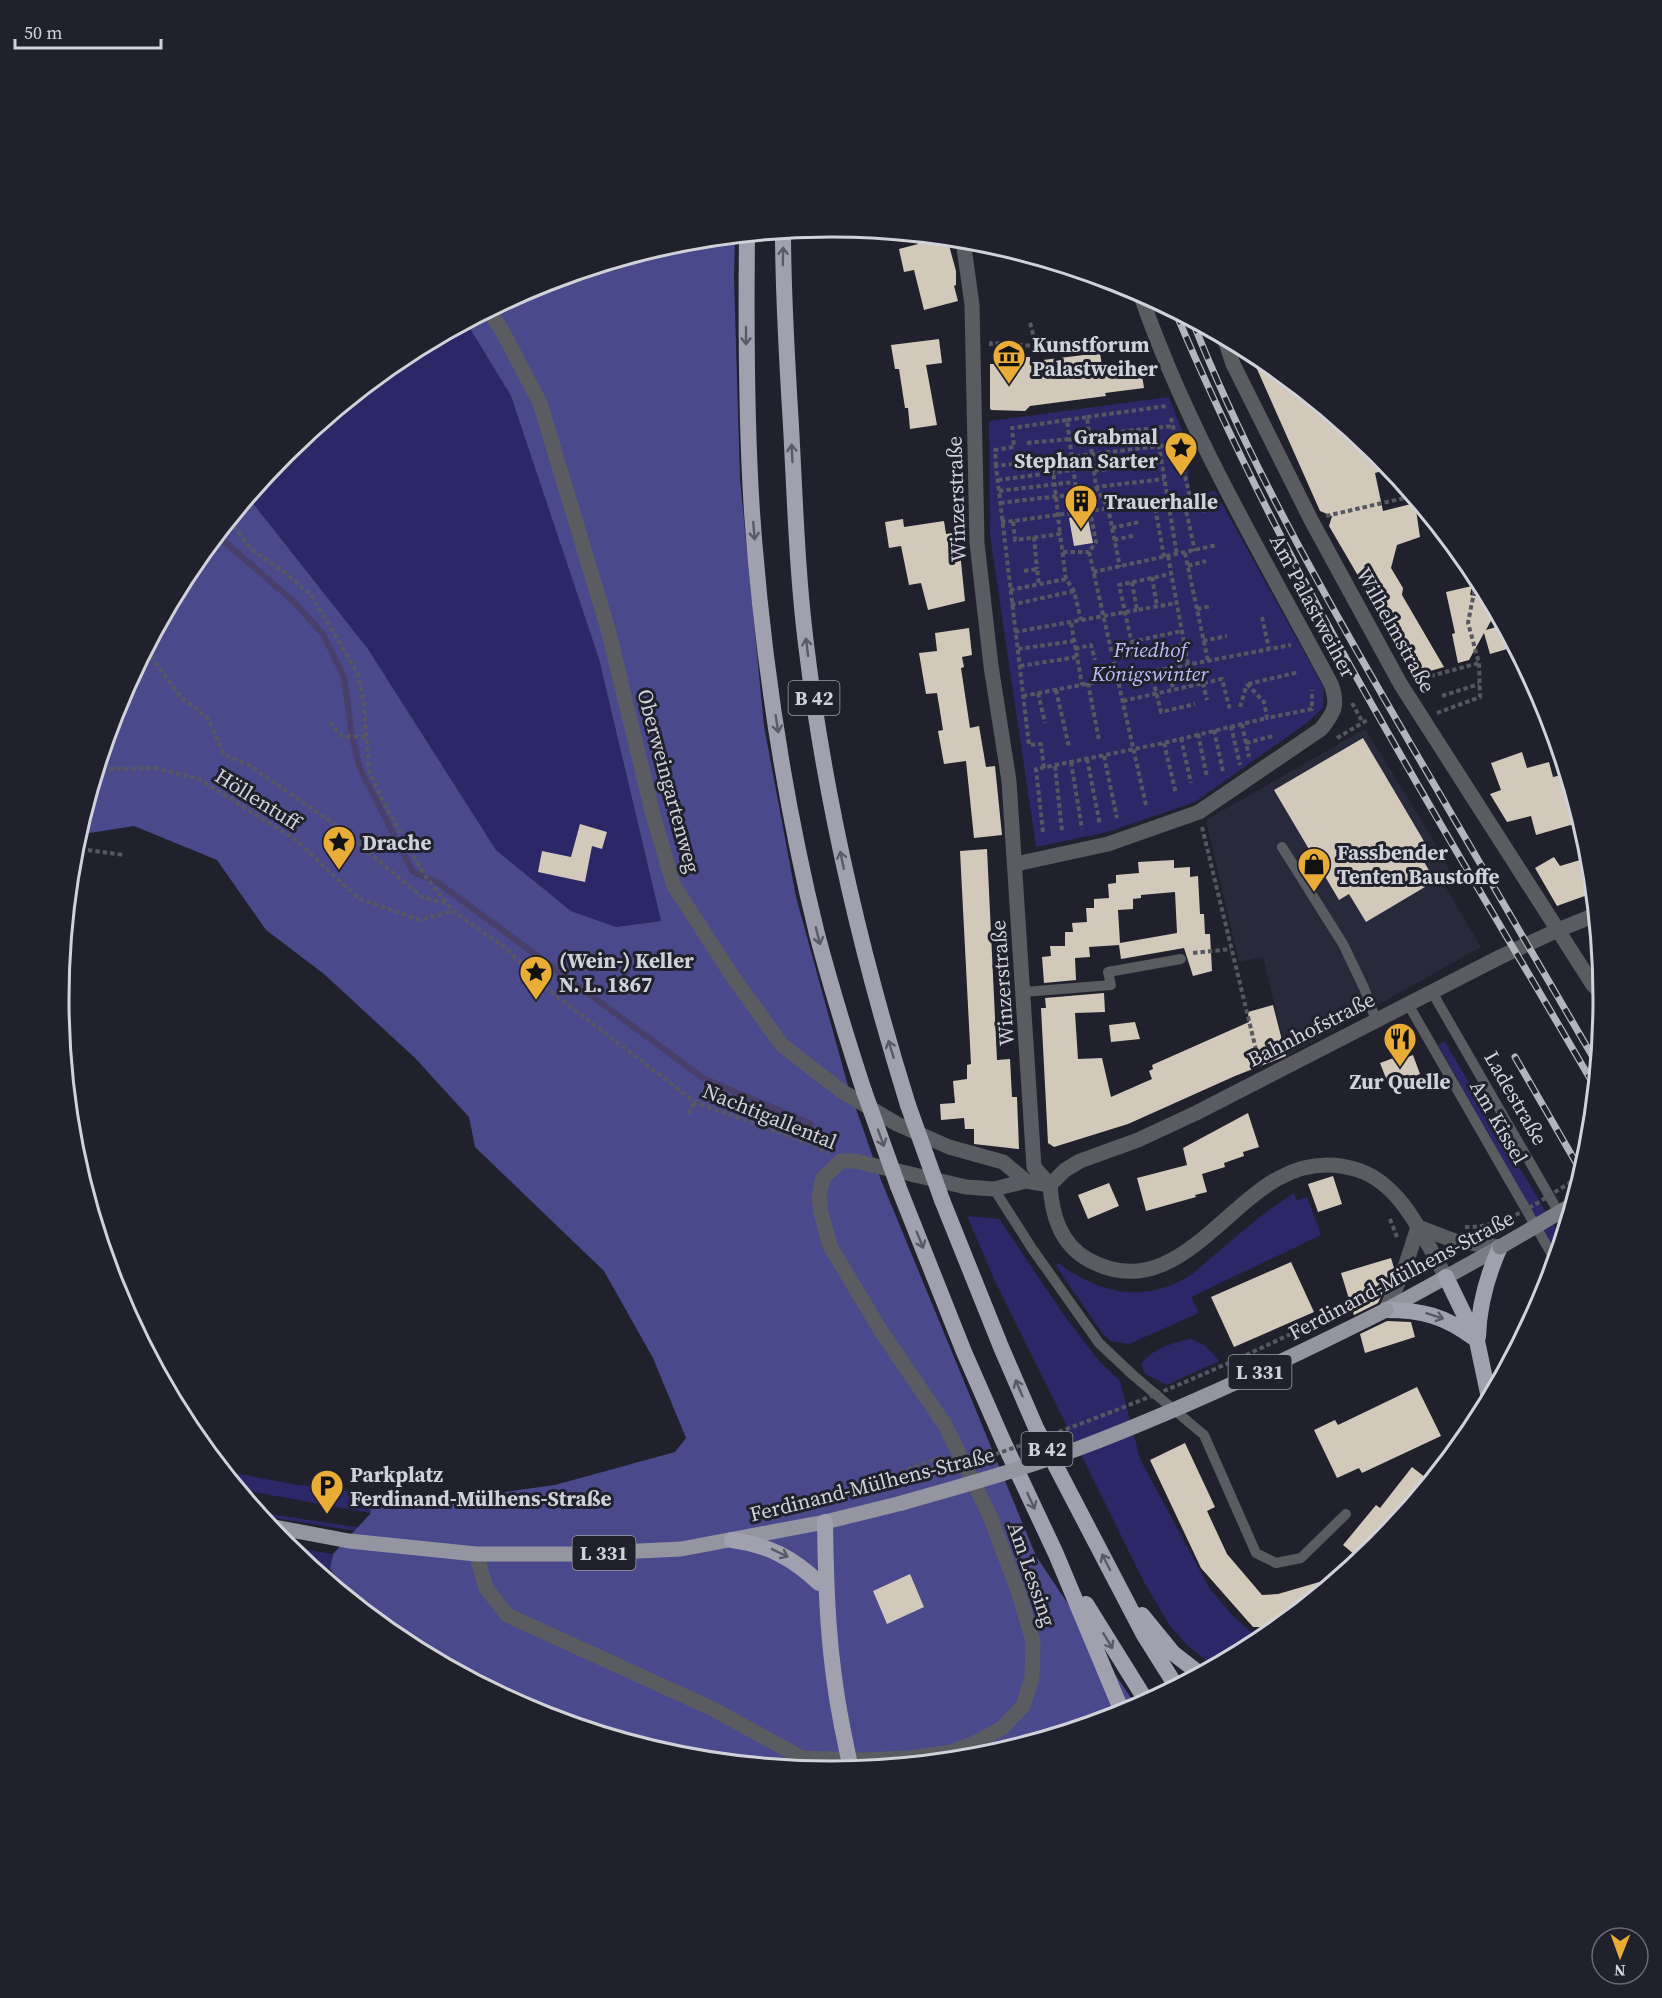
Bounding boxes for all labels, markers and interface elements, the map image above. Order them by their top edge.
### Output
scale bar [15,12,160,50]
text: 50 m [24,20,62,45]
one-way arrow [777,247,789,267]
one-way arrow [740,325,752,345]
place label: Kunstforum Palastweiher [1032,330,1158,383]
museum icon: Kunstforum Palastweiher [991,338,1027,385]
place label: Grabmal Stephan Sarter [1014,422,1158,475]
place icon: Grabmal Stephan Sarter [1163,430,1199,477]
street label: Winzerstraße [939,435,973,563]
one-way arrow [786,443,797,463]
building icon: Trauerhalle [1063,483,1099,530]
place label: Trauerhalle [1104,487,1218,516]
one-way arrow [749,520,760,540]
street label: Am Palastweiher [1263,529,1363,683]
street label: Wilhelmstraße [1350,562,1442,698]
park label: Friedhof Königswinter [1090,635,1209,688]
one-way arrow [801,638,812,657]
road number: B 42 [788,681,840,715]
street label: Oberweingartenweg [631,686,708,876]
one-way arrow [771,714,782,734]
street label: Höllentuff [210,761,308,838]
place icon: Drache [321,824,357,871]
place label: Drache [362,828,431,857]
place label: Fassbender Tenten Baustoffe [1337,838,1500,891]
shop icon: Fassbender Tenten Baustoffe [1296,846,1332,893]
one-way arrow [836,851,848,870]
street label: Winzerstraße [983,919,1021,1047]
one-way arrow [813,926,825,945]
place label: (Wein-) Keller N. L. 1867 [559,946,694,999]
place icon: (Wein-) Keller N. L. 1867 [518,954,554,1001]
street label: Bahnhofstraße [1242,984,1380,1074]
restaurant icon: Zur Quelle [1382,1021,1418,1068]
one-way arrow [885,1040,896,1059]
street label: Ladestraße [1477,1046,1555,1150]
place label: Zur Quelle [1350,1067,1451,1096]
street label: Am Kissel [1463,1074,1535,1170]
street label: Nachtigallental [699,1076,841,1156]
one-way arrow [876,1128,887,1147]
street label: Ferdinand-Mülhens-Straße [1283,1203,1519,1347]
one-way arrow [915,1230,926,1249]
one-way arrow [1425,1311,1444,1322]
road number: L 331 [1228,1355,1292,1389]
one-way arrow [1012,1379,1023,1397]
road number: B 42 [1022,1432,1072,1466]
street label: Ferdinand-Mülhens-Straße [746,1439,998,1529]
place label: Parkplatz Ferdinand-Mülhens-Straße [350,1460,611,1513]
parking icon: Parkplatz Ferdinand-Mülhens-Straße [309,1468,345,1515]
one-way arrow [1025,1492,1037,1510]
street label: Am Lessing [1001,1518,1064,1630]
road number: L 331 [572,1536,636,1570]
one-way arrow [770,1548,788,1559]
one-way arrow [1099,1554,1111,1572]
one-way arrow [1102,1632,1114,1649]
north arrow [1590,1926,1650,1986]
text: N [1613,1960,1626,1982]

